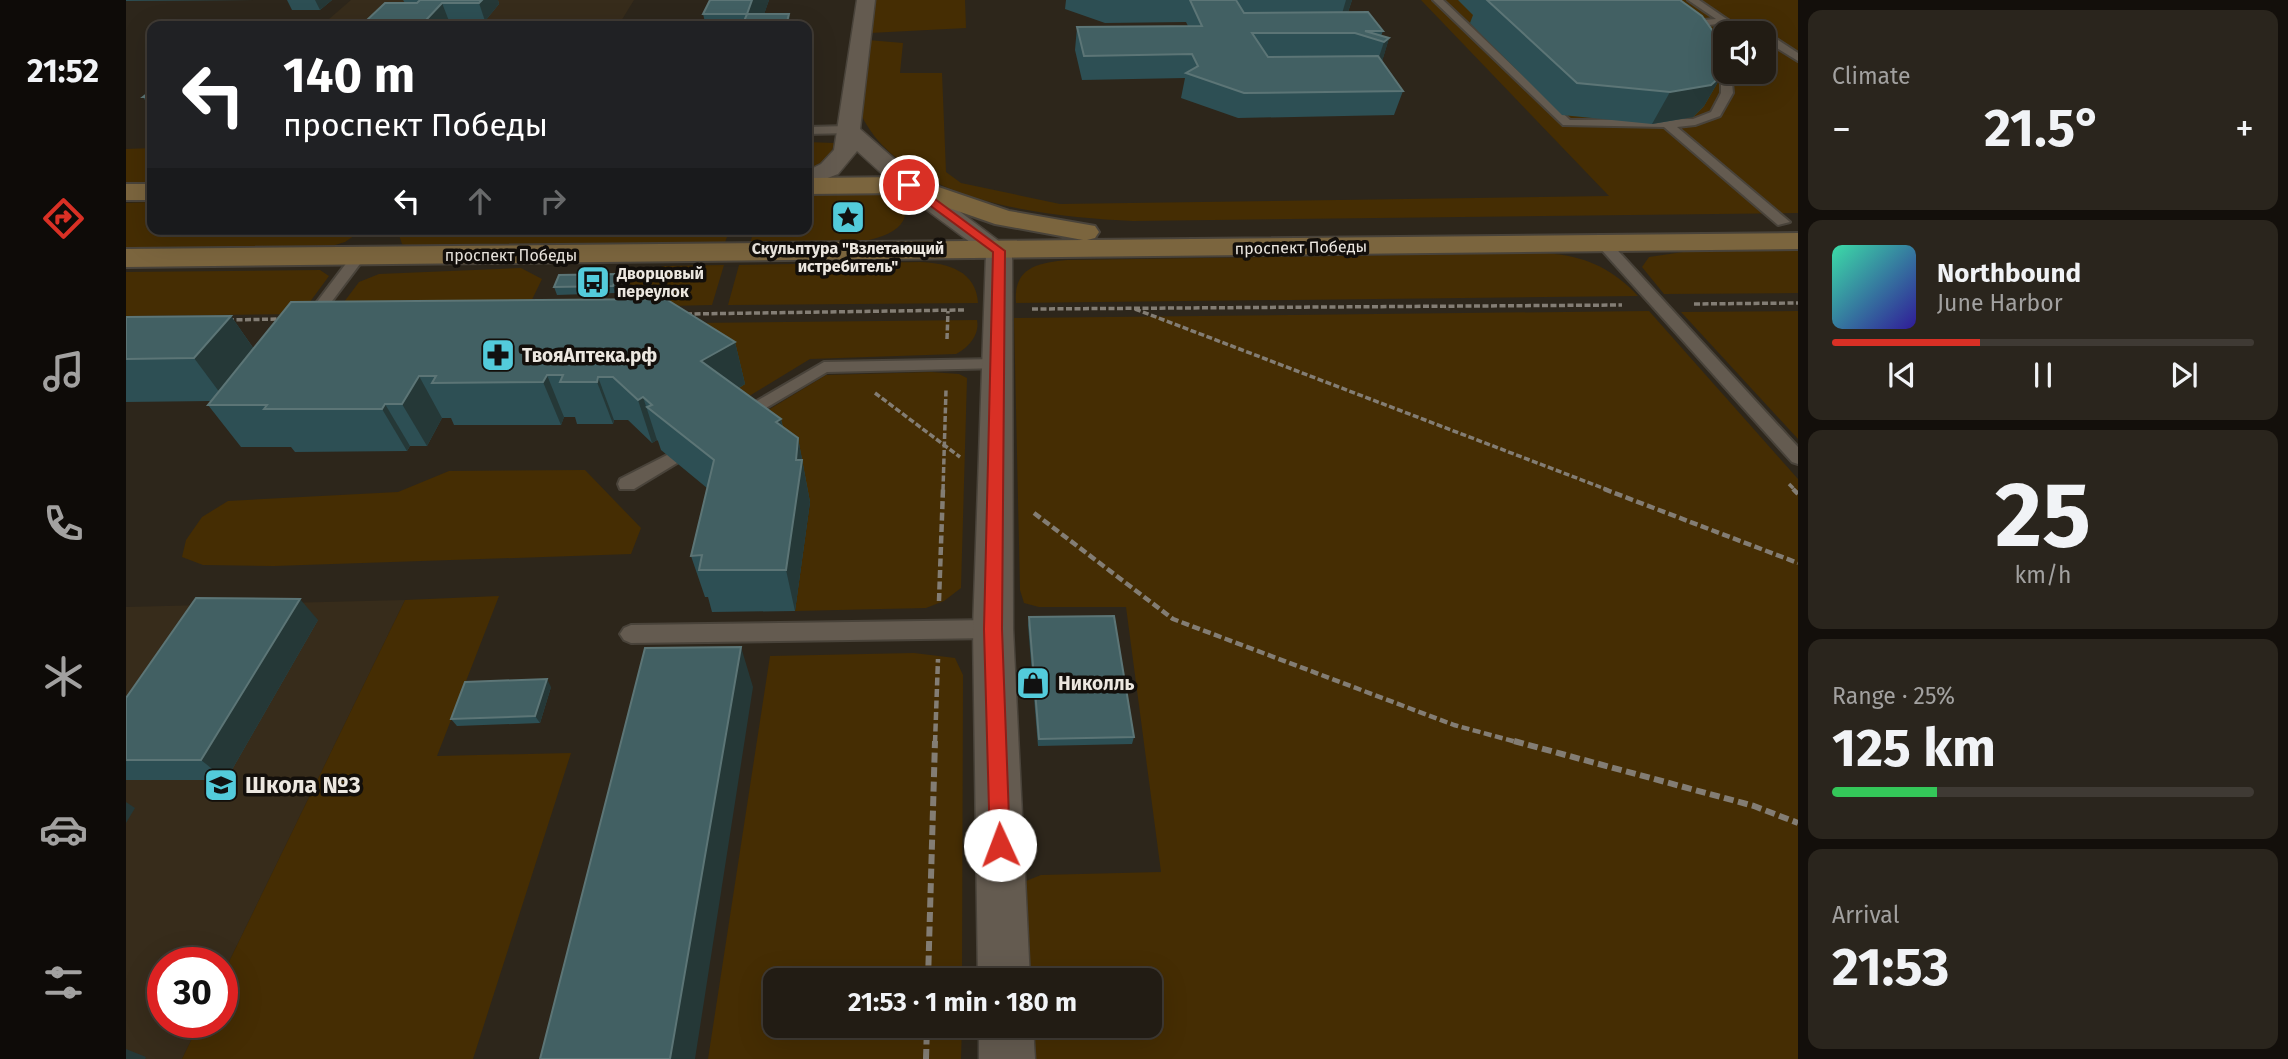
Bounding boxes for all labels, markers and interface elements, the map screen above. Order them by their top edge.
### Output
map controls [1713,21,1776,84]
button: sound [1713,21,1776,84]
text: 140 m [283,46,415,105]
icon: left [168,49,259,140]
text: 21:52 [27,52,99,90]
text: Climate [1832,62,1911,90]
text: 21.5° [1984,97,2102,160]
text: проспект Победы [283,106,548,144]
text: − [1832,106,1851,152]
text: + [2235,106,2254,152]
pin [879,155,939,215]
icon: arrive [890,166,928,204]
icon: left [388,182,426,220]
icon: ahead [461,182,499,220]
icon: right [534,182,572,220]
icon: directions [39,194,88,243]
place icon: Скульптура "Взлетающий истребитель" [829,198,867,236]
street label: проспект Победы [1235,237,1367,258]
place label: Скульптура "Взлетающий истребитель" [752,239,944,276]
street label: проспект Победы [445,246,577,265]
text: Northbound [1937,258,2081,289]
bus stop icon: Дворцовый переулок [574,263,612,301]
place label: Дворцовый переулок [616,264,704,301]
text: June Harbor [1937,289,2063,317]
pharmacy icon: ТвояАптека.рф [479,336,517,374]
place label: ТвояАптека.рф [522,344,657,367]
icon: music [39,347,88,396]
icon: previous [1883,356,1921,394]
icon: pause [2024,356,2062,394]
icon: next [2165,356,2203,394]
text: 25 [1995,461,2091,570]
icon: phone [39,499,88,548]
text: km/h [2015,561,2071,589]
icon: climate [39,652,88,701]
shop icon: Николль [1014,664,1052,702]
place label: Николль [1058,672,1135,695]
text: Range · 25% [1832,682,1955,710]
text: 125 km [1832,717,1996,780]
school or university icon: Школа №3 [202,766,240,804]
place label: Школа №3 [245,771,361,799]
icon: car [39,805,88,854]
position arrow [963,808,1037,882]
text: Arrival [1832,901,1899,929]
text: 21:53 [1832,936,1949,999]
speed limit sign: 30 [147,947,238,1038]
icon: filters [39,958,88,1007]
text: 21:53 · 1 min · 180 m [848,987,1077,1018]

